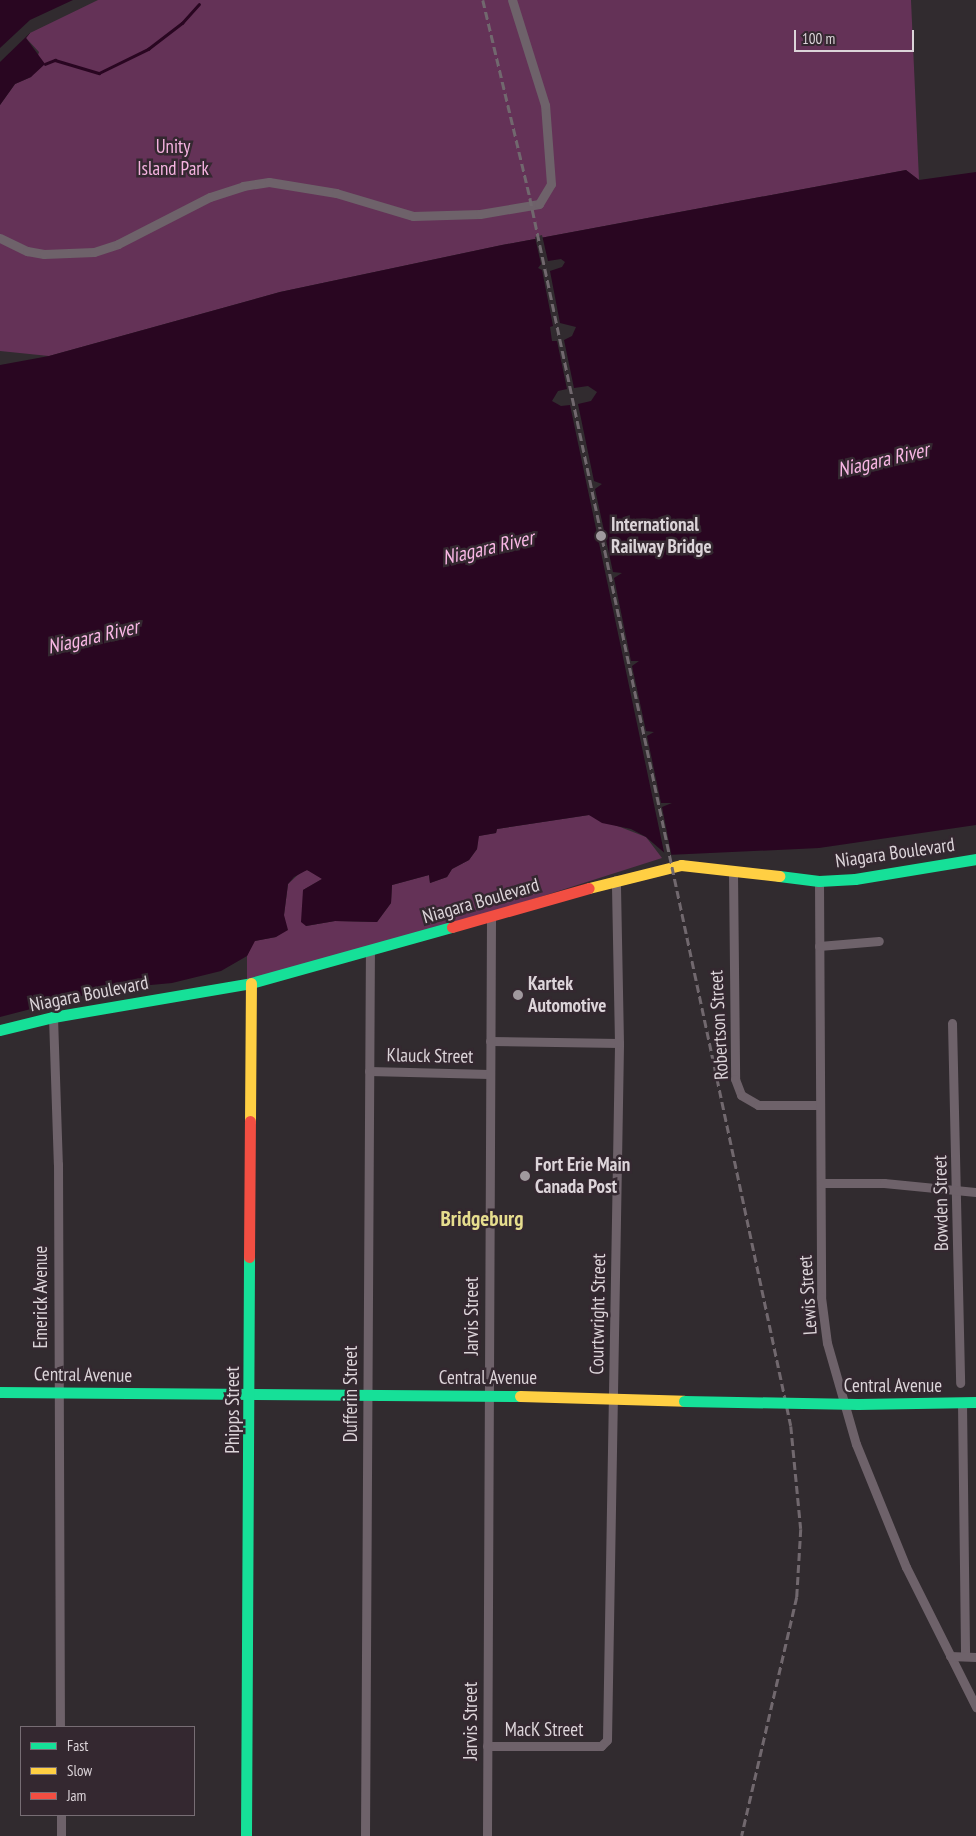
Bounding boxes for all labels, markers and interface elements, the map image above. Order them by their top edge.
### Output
scale bar [796,20,916,52]
text: 100 m [802,29,835,48]
park label: Unity Island Park [137,136,209,180]
water label: Niagara River [835,438,931,482]
place label: International Railway Bridge [611,514,712,558]
water label: Niagara River [440,526,536,570]
marker: International Railway Bridge [595,530,607,542]
water label: Niagara River [45,615,141,659]
street label: Niagara Boulevard [834,833,956,873]
street label: Niagara Boulevard [420,873,542,929]
street label: Robertson Street [705,970,733,1080]
street label: Niagara Boulevard [28,971,150,1017]
place label: Kartek Automotive [528,973,606,1017]
marker: Kartek Automotive [512,989,524,1001]
street label: Klauck Street [386,1044,474,1068]
place label: Fort Erie Main Canada Post [535,1154,630,1198]
street label: Bowden Street [929,1155,953,1251]
marker: Fort Erie Main Canada Post [519,1170,531,1182]
district label: Bridgeburg [441,1206,523,1232]
street label: Emerick Avenue [30,1245,52,1349]
street label: Courtwright Street [586,1253,610,1375]
street label: Lewis Street [794,1254,822,1336]
street label: Jarvis Street [461,1277,483,1355]
street label: Dufferin Street [340,1346,362,1442]
street label: Central Avenue [33,1363,133,1387]
street label: Phipps Street [222,1366,244,1454]
street label: Central Avenue [439,1367,537,1389]
street label: Central Avenue [844,1375,942,1397]
street label: Jarvis Street [460,1682,482,1760]
street label: MacK Street [504,1719,584,1741]
legend [20,1726,195,1816]
text: Fast [67,1736,88,1755]
text: Slow [67,1761,92,1780]
text: Jam [67,1786,86,1805]

